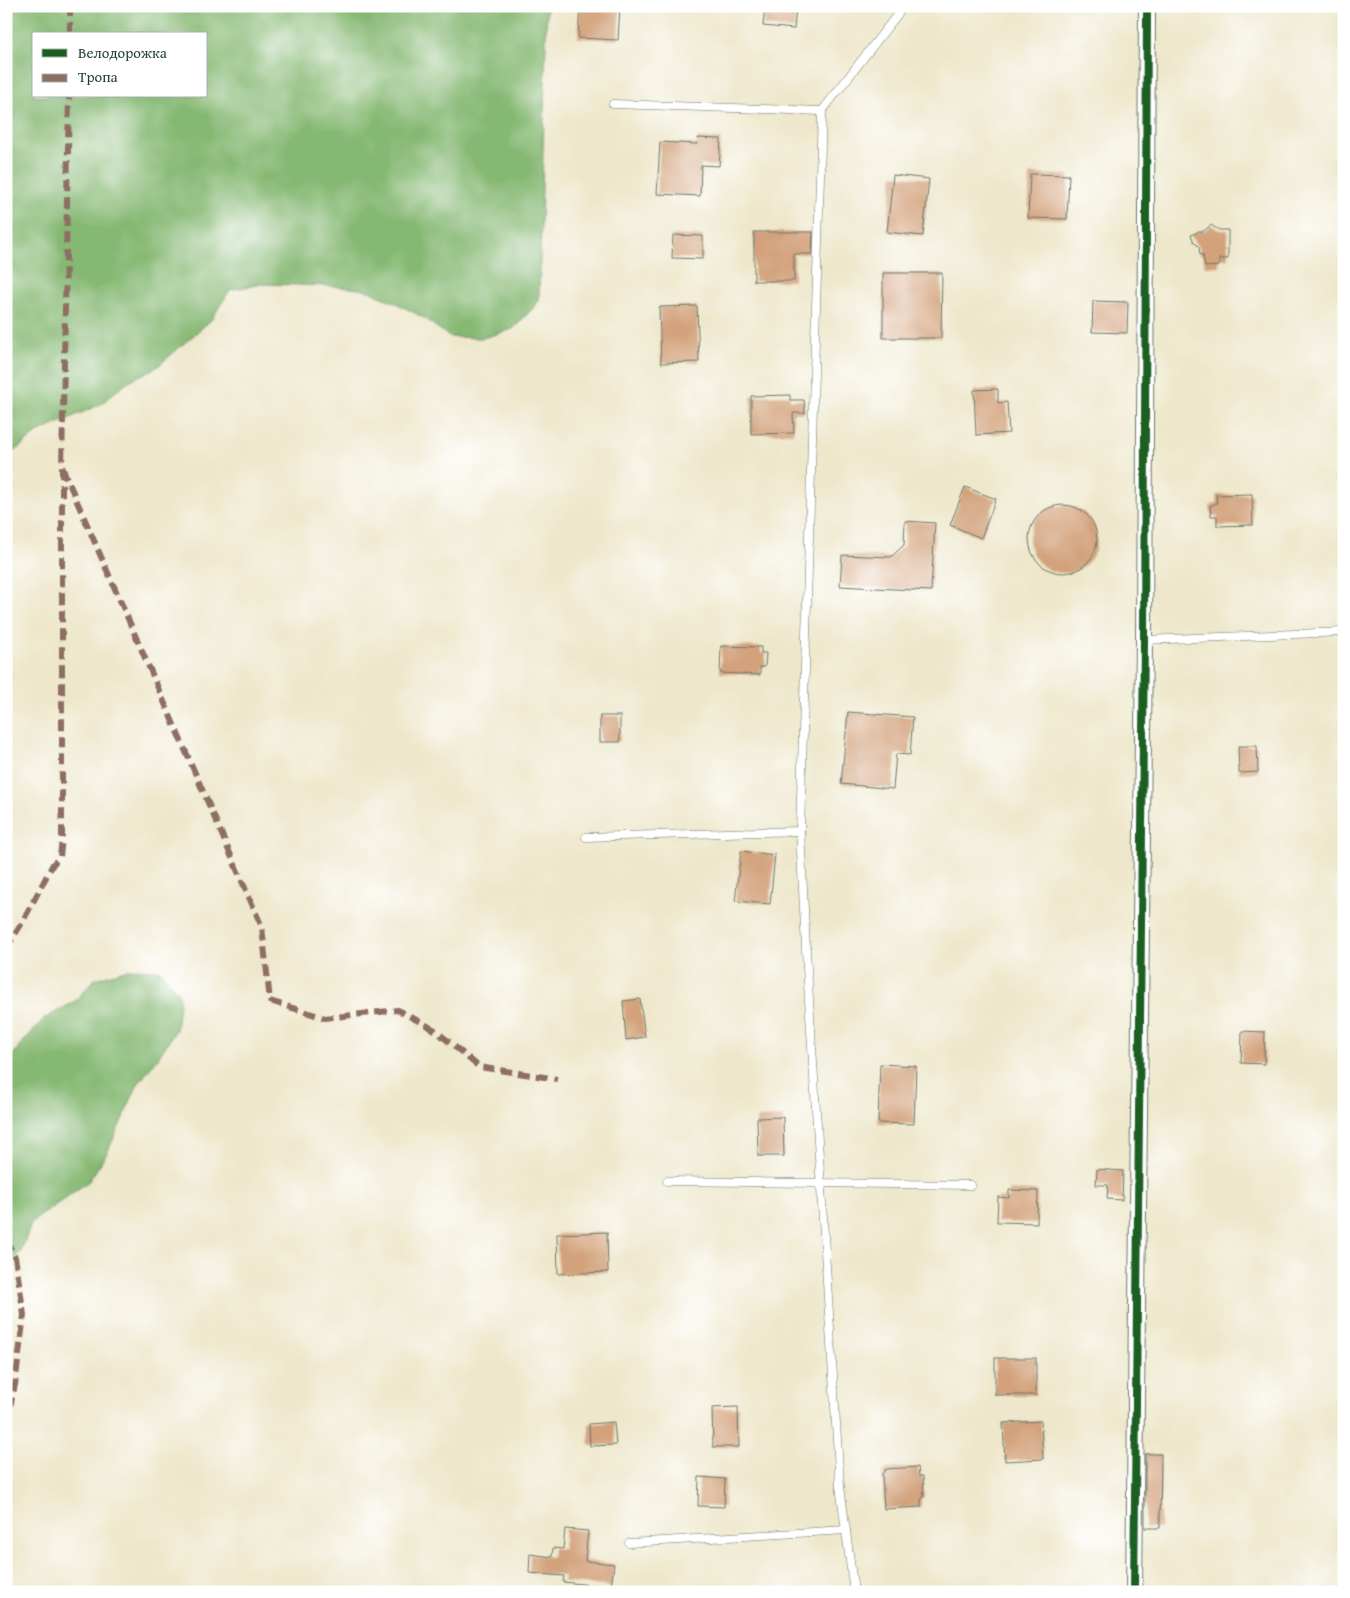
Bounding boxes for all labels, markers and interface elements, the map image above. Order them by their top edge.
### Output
legend [32,32,208,98]
text: Велодорожка [78,42,168,63]
text: Тропа [78,66,119,87]

